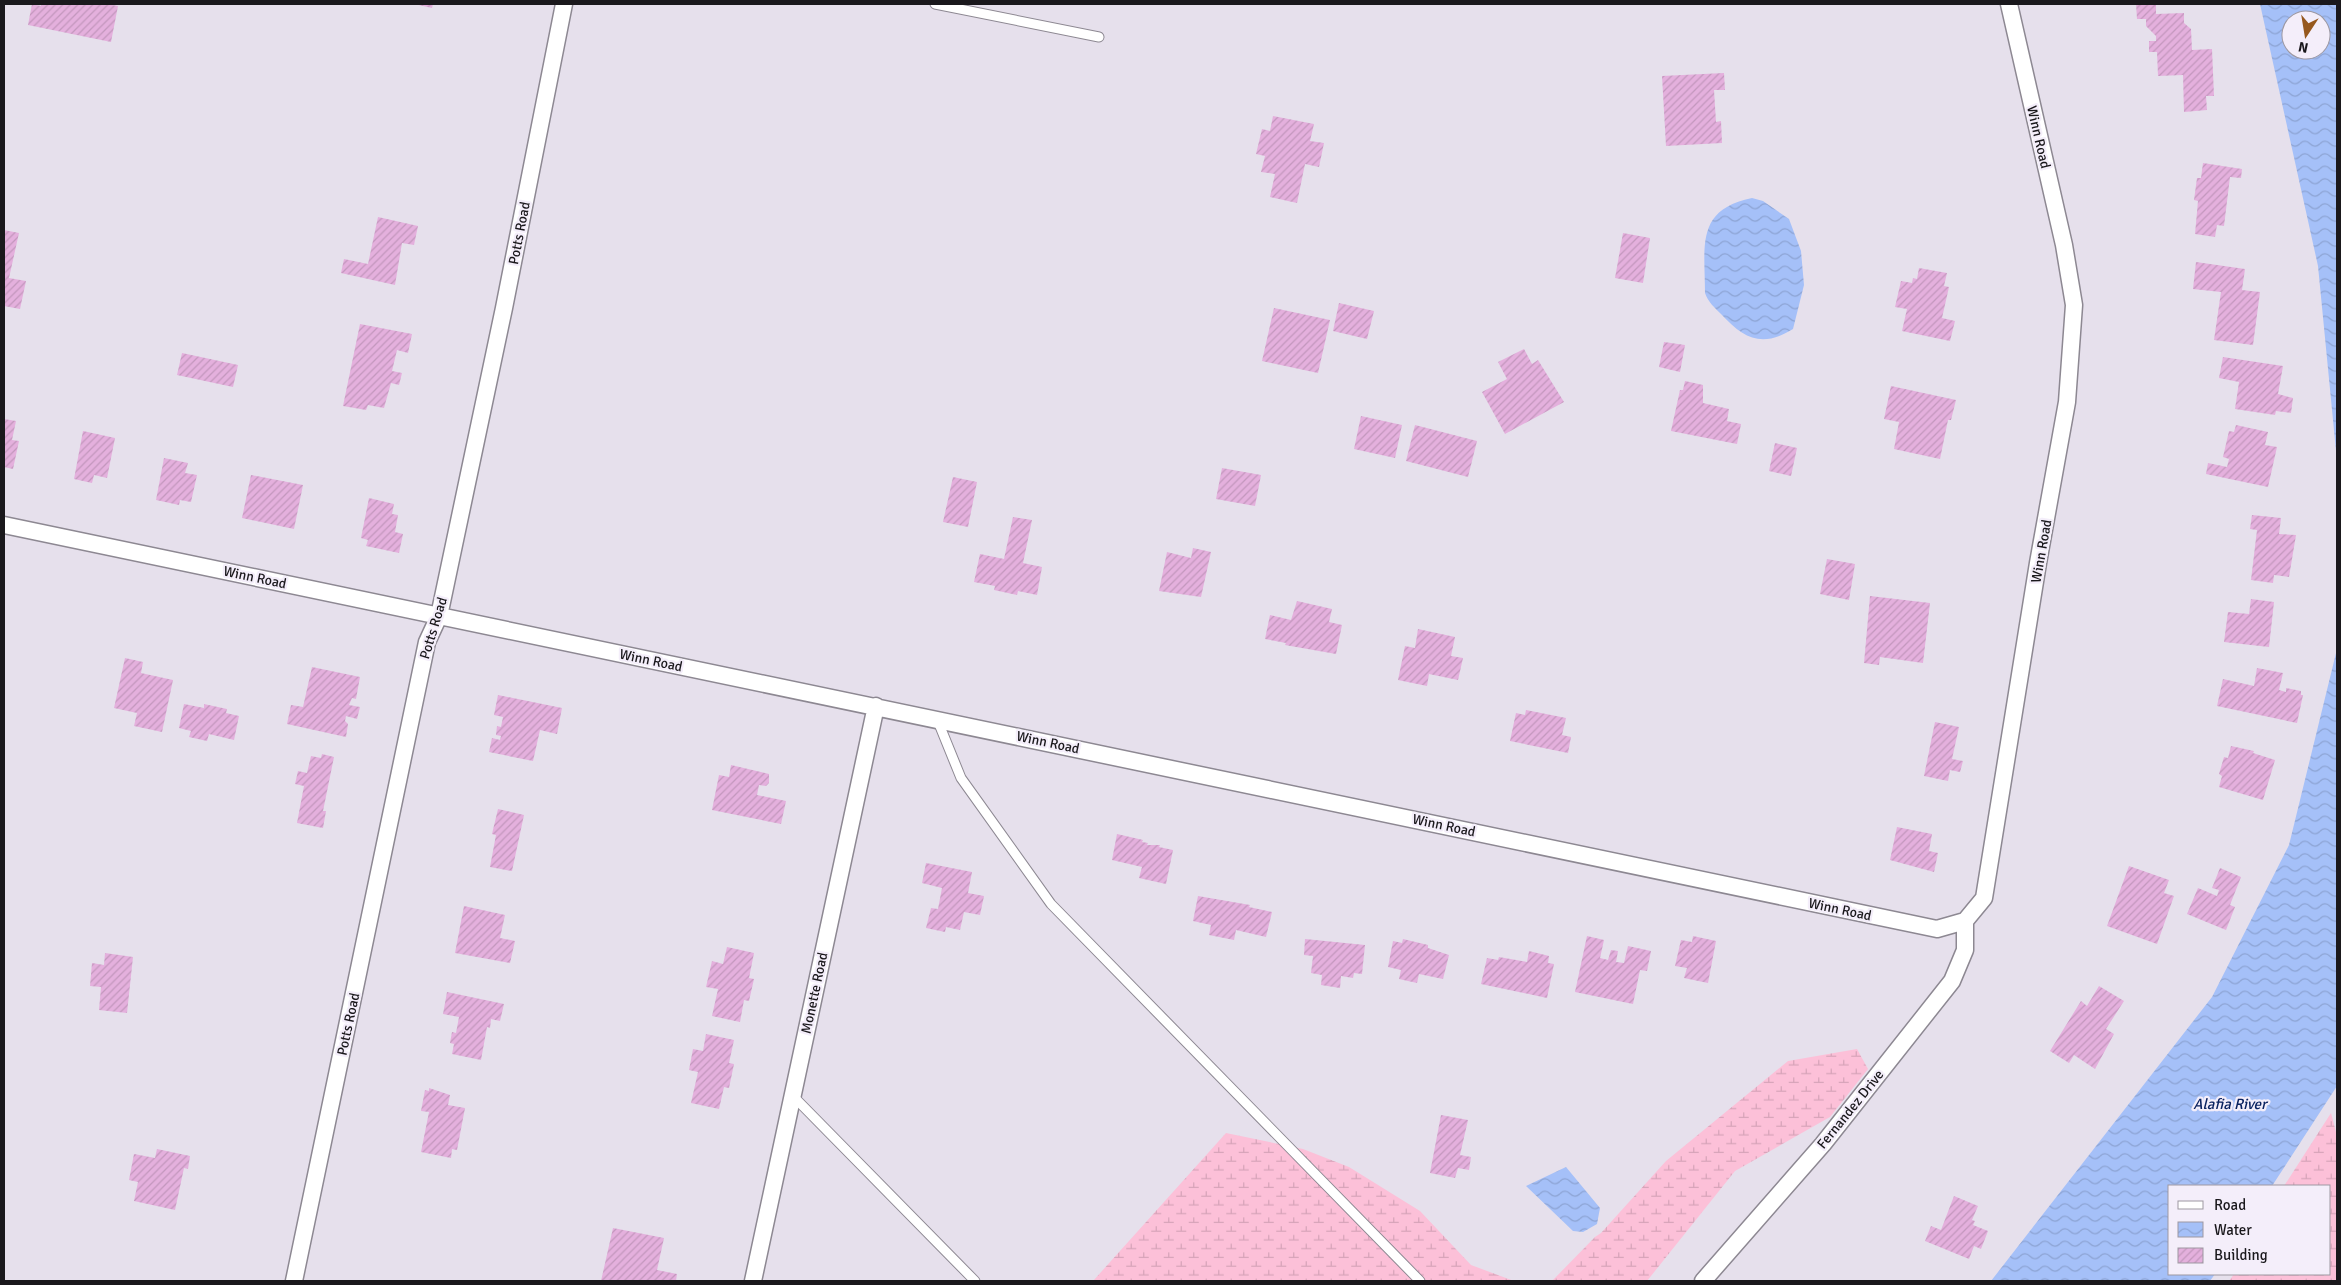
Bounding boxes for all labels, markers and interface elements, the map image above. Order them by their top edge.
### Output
north arrow [2281,10,2331,60]
text: N [2297,38,2310,57]
street label: Winn Road [2023,104,2054,170]
street label: Potts Road [505,200,534,266]
street label: Winn Road [2028,518,2055,584]
street label: Winn Road [222,563,288,592]
street label: Potts Road [416,595,451,661]
street label: Winn Road [618,646,684,675]
street label: Winn Road [1015,728,1081,757]
street label: Winn Road [1411,811,1477,840]
street label: Winn Road [1807,895,1873,924]
street label: Monette Road [798,951,831,1035]
street label: Potts Road [334,991,363,1057]
street label: Fernandez Drive [1813,1066,1887,1152]
water label: Alafia River [2193,1095,2269,1113]
legend [2168,1185,2331,1275]
text: Road [2214,1196,2246,1214]
text: Water [2214,1221,2252,1239]
text: Building [2214,1246,2268,1264]

